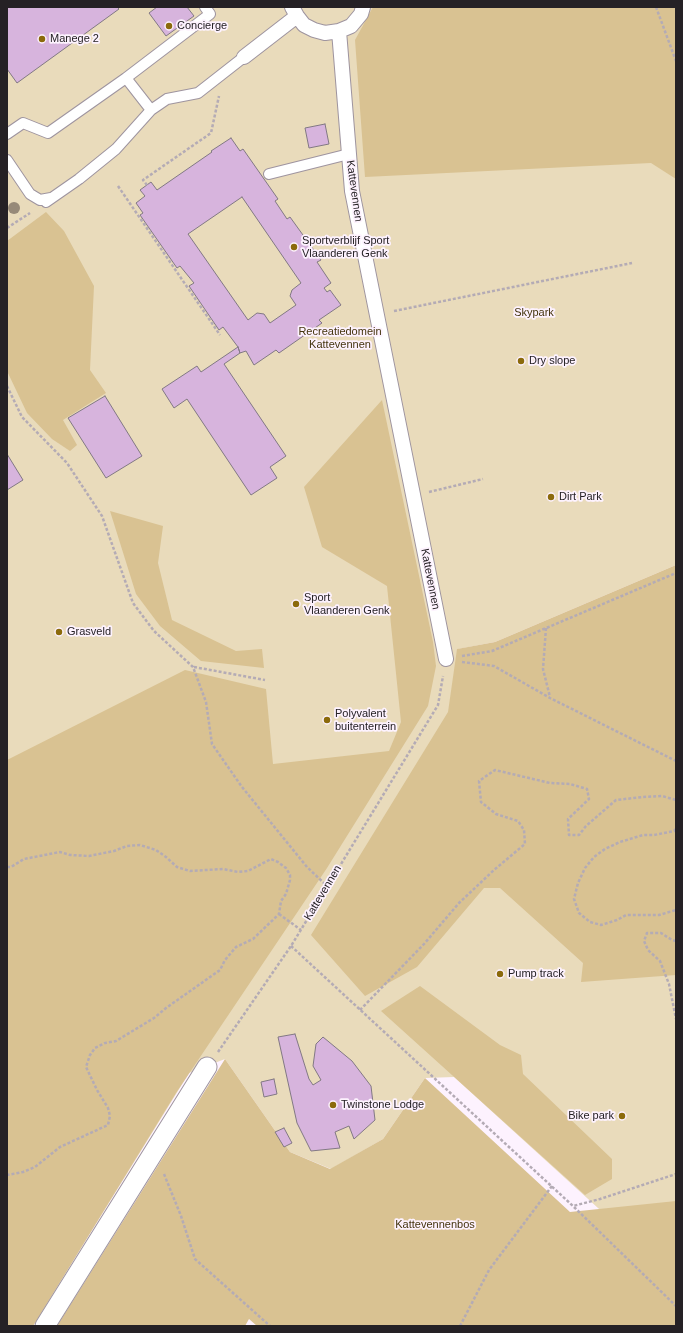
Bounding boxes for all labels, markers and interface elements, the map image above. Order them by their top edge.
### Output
place label: Concierge [177,19,227,33]
marker: Concierge [164,21,174,31]
place label: Manege 2 [50,32,99,46]
marker: Manege 2 [37,34,47,44]
street label: Kattevennen [343,159,365,223]
place label: Sportverblijf Sport Vlaanderen Genk [302,234,389,260]
marker: Sportverblijf Sport Vlaanderen Genk [289,242,299,252]
park label: Skypark [514,306,554,320]
park label: Recreatiedomein Kattevennen [298,325,382,351]
place label: Dry slope [529,354,575,368]
marker: Dry slope [516,356,526,366]
place label: Dirt Park [559,490,602,504]
marker: Dirt Park [546,492,556,502]
street label: Kattevennen [418,547,442,611]
place label: Sport Vlaanderen Genk [304,591,390,617]
marker: Sport Vlaanderen Genk [291,599,301,609]
place label: Grasveld [67,625,111,639]
marker: Grasveld [54,627,64,637]
place label: Polyvalent buitenterrein [335,707,396,733]
marker: Polyvalent buitenterrein [322,715,332,725]
street label: Kattevennen [301,863,345,923]
place label: Pump track [508,967,564,981]
marker: Pump track [495,969,505,979]
place label: Twinstone Lodge [341,1098,424,1112]
marker: Twinstone Lodge [328,1100,338,1110]
place label: Bike park [568,1109,614,1123]
marker: Bike park [617,1111,627,1121]
park label: Kattevennenbos [395,1218,475,1232]

